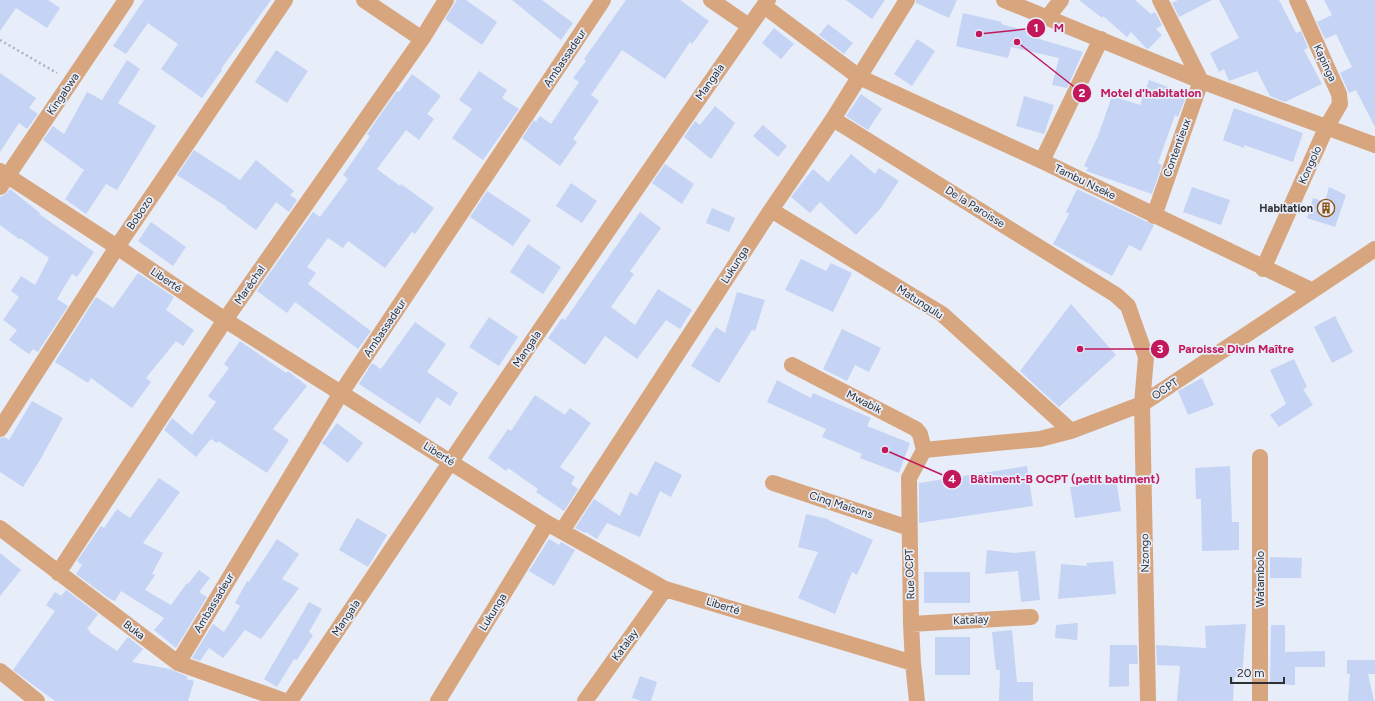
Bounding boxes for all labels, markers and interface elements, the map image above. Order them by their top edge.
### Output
callout: M [1026,16,1072,40]
text: 1 [1033,21,1039,35]
text: M [1054,21,1064,35]
street label: Ambassadeur [541,26,589,89]
street label: Kapinga [1311,42,1339,84]
street label: Mangala [693,61,727,103]
street label: Kingabwa [44,71,82,117]
callout: Motel d'habitation [1072,81,1209,105]
text: 2 [1079,86,1086,100]
text: Motel d'habitation [1101,86,1202,100]
street label: Contentieux [1160,116,1194,179]
street label: Kongolo [1296,144,1324,186]
street label: Tambu Nseke [1052,162,1118,202]
street label: De la Paroisse [943,184,1007,230]
street label: Bobozo [124,194,156,232]
building icon: Habitation [1316,198,1336,218]
place label: Habitation [1259,202,1313,215]
street label: Lukunga [718,244,752,286]
street label: Maréchal [232,263,268,307]
street label: Liberté [148,265,184,295]
street label: Matungulu [894,282,946,322]
street label: Ambassadeur [361,296,409,359]
street label: Mangala [510,328,544,370]
callout: Paroisse Divin Maître [1150,337,1301,361]
text: 3 [1157,342,1164,356]
text: Paroisse Divin Maître [1178,342,1294,356]
street label: OCPT [1149,376,1181,402]
street label: Mwabik [844,388,884,417]
street label: Liberté [421,439,457,469]
callout: Bâtiment-B OCPT (petit batiment) [942,467,1168,491]
text: 4 [948,472,956,486]
text: Bâtiment-B OCPT (petit batiment) [970,472,1160,486]
street label: Cinq Maisons [808,489,874,521]
street label: Nzongo [1138,533,1152,573]
street label: Rue OCPT [903,548,917,600]
street label: Watambolo [1254,551,1267,607]
street label: Ambassadeur [191,571,237,635]
street label: Lukunga [476,591,510,633]
street label: Liberté [705,595,741,617]
street label: Mangala [329,597,363,639]
street label: Katalay [953,613,989,627]
street label: Buka [121,618,147,642]
street label: Katalay [609,627,641,663]
scale bar [1231,659,1284,685]
text: 20 m [1237,666,1265,680]

